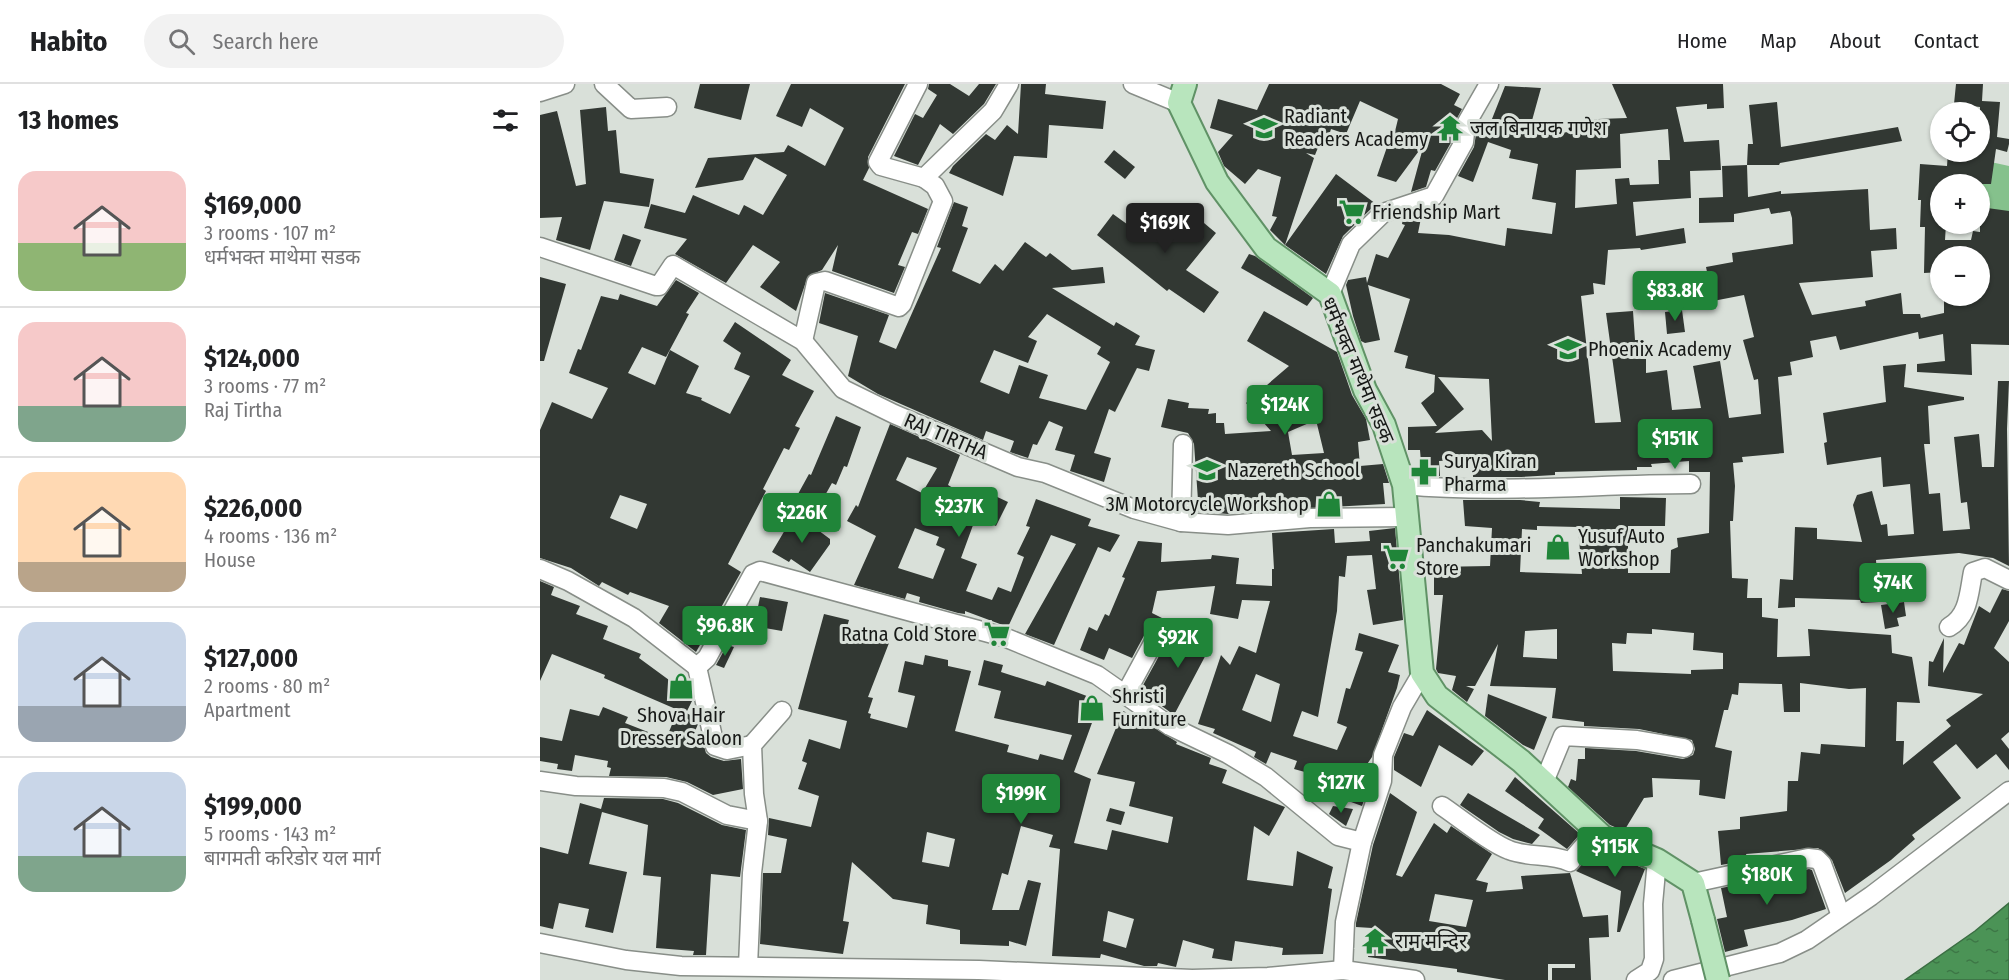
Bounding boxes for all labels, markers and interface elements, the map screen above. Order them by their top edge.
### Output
search box [144,14,564,68]
text: Habito [30,25,108,58]
icon: search [165,25,198,58]
text: Search here [213,28,319,55]
text: Home [1677,28,1727,54]
text: Map [1760,28,1797,54]
text: About [1830,28,1881,54]
text: Contact [1914,28,1979,54]
map controls [1930,102,1990,306]
button: locate [1930,102,1990,162]
icon: filters [489,104,522,137]
place label: Radiant Readers Academy [1284,104,1428,151]
text: 13 homes [18,105,119,136]
school or university icon: Radiant Readers Academy [1249,113,1279,143]
temple icon: जल बिनायक गणेश [1435,113,1465,143]
place label: जल बिनायक गणेश [1470,116,1607,140]
button: + [1930,174,1990,234]
text: $169,000 [204,190,302,221]
icon: home [66,195,138,267]
supermarket icon: Friendship Mart [1337,197,1367,227]
place label: Friendship Mart [1372,200,1501,224]
pin: $169K [1123,203,1207,254]
text: $169K [1140,210,1190,234]
text: 3 rooms · 107 m² [204,221,336,245]
text: धर्मभक्त माथेमा सडक [204,245,360,269]
button: − [1930,246,1990,306]
pin: $83.8K [1626,271,1724,322]
text: $83.8K [1647,278,1703,302]
street label: धर्मभक्त माथेमा सडक [1316,293,1400,447]
school or university icon: Phoenix Academy [1553,334,1583,364]
place label: Phoenix Academy [1588,337,1732,361]
text: $124,000 [204,343,300,374]
icon: home [66,346,138,418]
text: 3 rooms · 77 m² [204,374,326,398]
pin: $124K [1243,385,1327,436]
text: $124K [1261,392,1309,416]
text: Raj Tirtha [204,398,282,422]
street label: RAJ TIRTHA [901,408,992,465]
pin: $151K [1633,419,1717,470]
text: $151K [1652,426,1698,450]
place label: Surya Kiran Pharma [1444,449,1537,496]
school or university icon: Nazereth School [1192,455,1222,485]
pharmacy icon: Surya Kiran Pharma [1409,457,1439,487]
place label: Nazereth School [1227,458,1360,482]
pin: $237K [917,487,1001,538]
shop icon: 3M Motorcycle Workshop [1314,489,1344,519]
place label: 3M Motorcycle Workshop [1106,492,1309,516]
text: $226,000 [204,493,302,524]
pin: $226K [760,493,844,544]
text: $237K [935,494,983,518]
icon: home [66,496,138,568]
text: $226K [777,500,827,524]
text: 4 rooms · 136 m² [204,524,337,548]
place label: Yusuf Auto Workshop [1578,524,1665,571]
shop icon: Yusuf Auto Workshop [1543,532,1573,562]
place label: Panchakumari Store [1416,533,1532,580]
supermarket icon: Panchakumari Store [1381,542,1411,572]
text: House [204,548,256,572]
pin: $74K [1857,563,1929,614]
text: $74K [1873,570,1913,594]
pin: $96.8K [676,606,774,657]
text: $96.8K [696,613,754,637]
pin: $92K [1142,618,1214,669]
supermarket icon: Ratna Cold Store [982,619,1012,649]
place label: Ratna Cold Store [841,622,977,646]
text: $92K [1158,625,1198,649]
text: $127,000 [204,643,298,674]
icon: home [66,646,138,718]
shop icon: Shova Hair Dresser Saloon [666,671,696,701]
text: 2 rooms · 80 m² [204,674,330,698]
place label: Shristi Furniture [1112,684,1186,731]
shop icon: Shristi Furniture [1077,693,1107,723]
text: Apartment [204,698,291,722]
place label: Shova Hair Dresser Saloon [620,703,742,750]
pin: $127K [1299,763,1383,814]
text: $127K [1318,770,1365,794]
pin: $199K [979,774,1063,825]
text: $199K [996,781,1046,805]
text: $199,000 [204,791,302,822]
icon: home [66,796,138,868]
text: 5 rooms · 143 m² [204,822,336,846]
pin: $115K [1573,827,1657,878]
text: $115K [1591,834,1639,858]
text: बागमती करिडोर यल मार्ग [204,846,381,870]
pin: $180K [1725,855,1809,906]
text: $180K [1742,862,1792,886]
temple icon: राम मन्दिर [1360,926,1390,956]
place label: राम मन्दिर [1395,929,1468,953]

